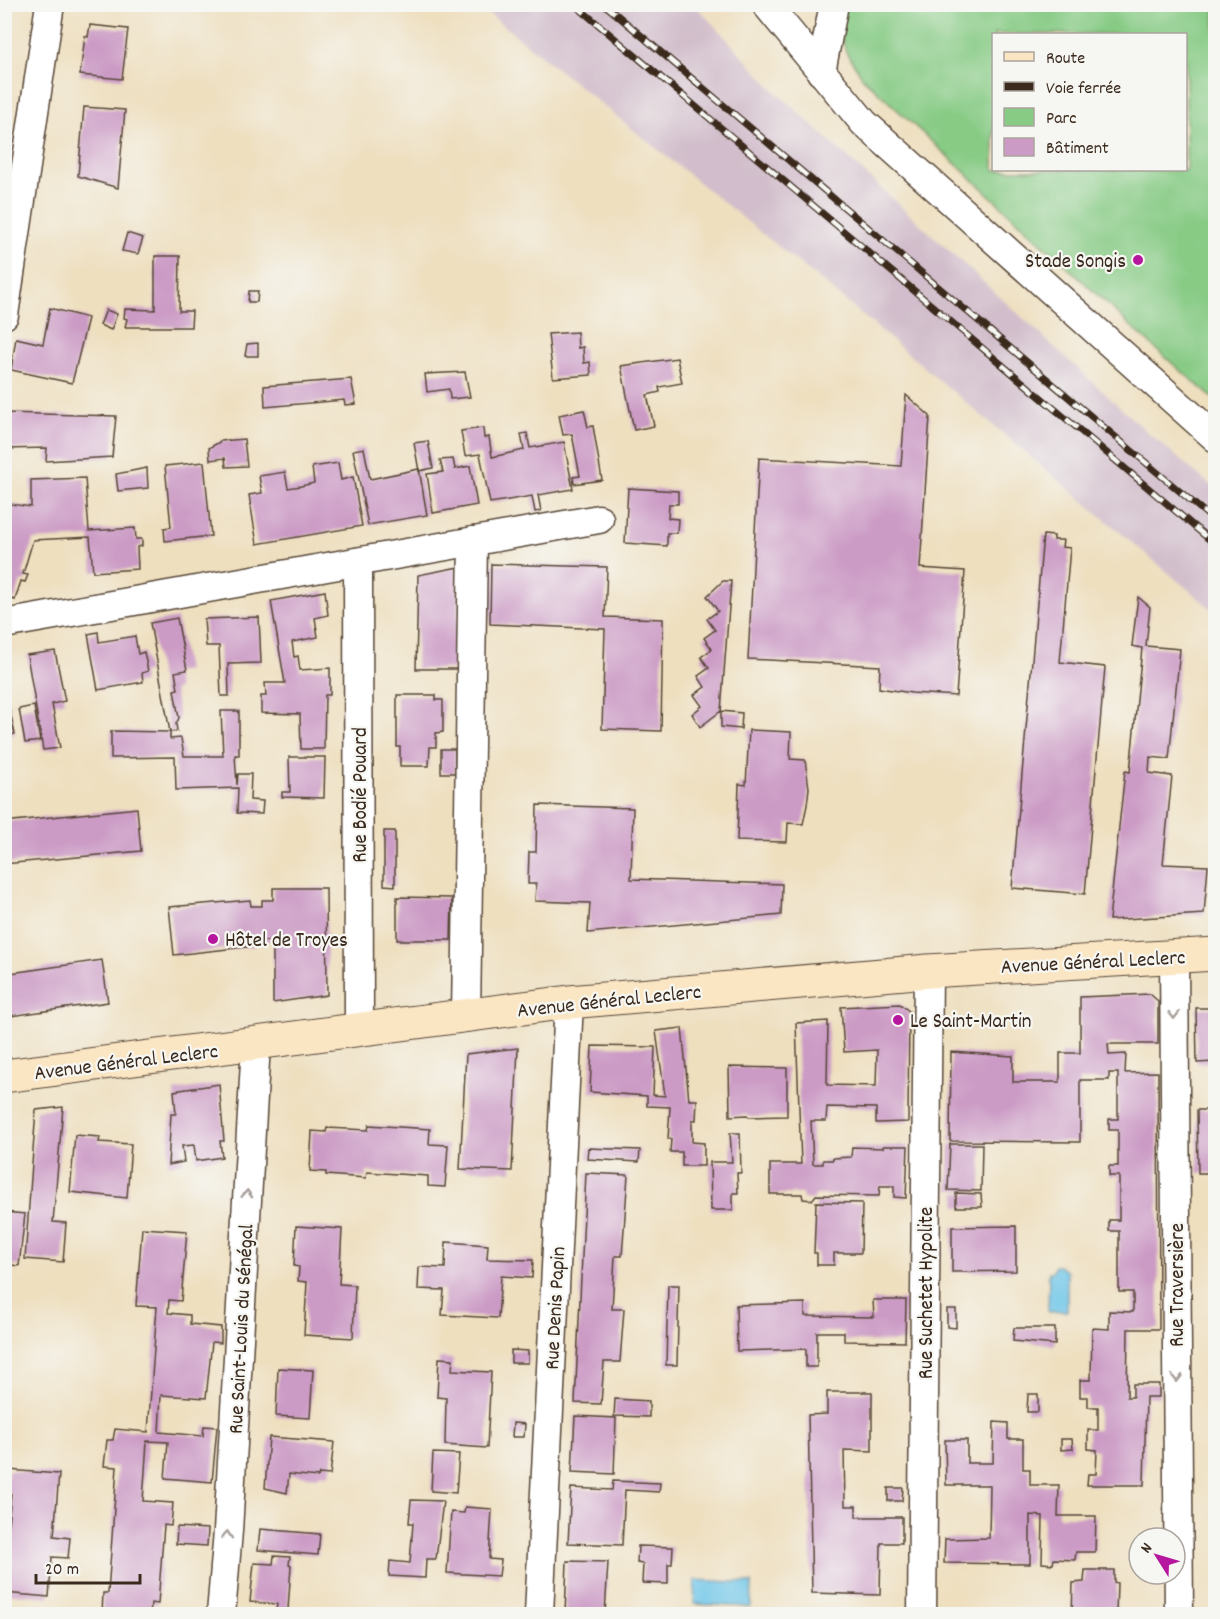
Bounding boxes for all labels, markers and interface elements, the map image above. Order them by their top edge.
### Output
legend [992,33,1187,171]
text: Route [1046,47,1085,72]
text: Voie ferrée [1046,77,1121,102]
text: Parc [1046,107,1077,132]
text: Bâtiment [1046,137,1109,162]
place label: Stade Songis [1025,248,1126,278]
marker: Stade Songis [1131,253,1145,267]
street label: Rue Bodié Pouard [347,727,377,863]
place label: Hôtel de Troyes [225,927,348,957]
marker: Hôtel de Troyes [206,932,220,946]
street label: Avenue Général Leclerc [1000,944,1186,984]
street label: Avenue Général Leclerc [516,978,703,1028]
place label: Le Saint-Martin [910,1008,1031,1038]
one-way arrow [1168,1010,1180,1019]
marker: Le Saint-Martin [891,1013,905,1027]
street label: Avenue Général Leclerc [33,1038,220,1090]
one-way arrow [241,1189,254,1198]
street label: Rue Suchetet Hypolite [913,1207,943,1379]
street label: Rue Saint-Louis du Sénégal [223,1223,263,1435]
street label: Rue Traversière [1164,1223,1194,1347]
street label: Rue Denis Papin [539,1246,575,1370]
one-way arrow [1171,1373,1183,1382]
north arrow [1127,1526,1187,1586]
one-way arrow [221,1531,234,1540]
text: N [1135,1538,1159,1559]
scale bar [36,1547,140,1585]
text: 20 m [45,1558,79,1583]

